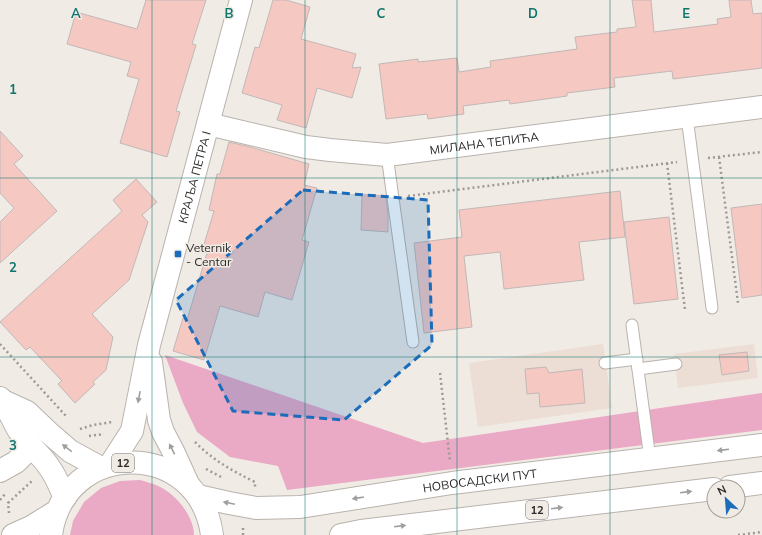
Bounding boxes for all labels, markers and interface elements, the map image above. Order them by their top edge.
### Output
text: A [71,5,81,21]
text: B [225,5,234,21]
text: C [377,5,386,21]
text: D [528,5,538,21]
text: E [682,5,690,21]
text: 1 [9,81,17,97]
street label: МИЛАНА ТЕПИЋА [429,128,540,157]
street label: КРАЉА ПЕТРА I [174,129,213,225]
place label: Veternik - Centar [186,240,232,269]
marker: Veternik - Centar [173,249,183,259]
text: 2 [9,259,17,275]
one-way arrow [135,390,141,403]
text: 3 [9,437,17,453]
one-way arrow [169,443,175,455]
one-way arrow [62,444,73,453]
one-way arrow [717,446,729,453]
road number: 12 [112,454,134,472]
street label: НОВОСАДСКИ ПУТ [422,465,538,495]
north arrow [706,479,746,519]
text: N [715,482,728,498]
one-way arrow [680,489,692,495]
one-way arrow [352,495,364,501]
one-way arrow [223,499,235,505]
road number: 12 [526,501,548,519]
one-way arrow [550,504,563,511]
one-way arrow [394,523,406,530]

